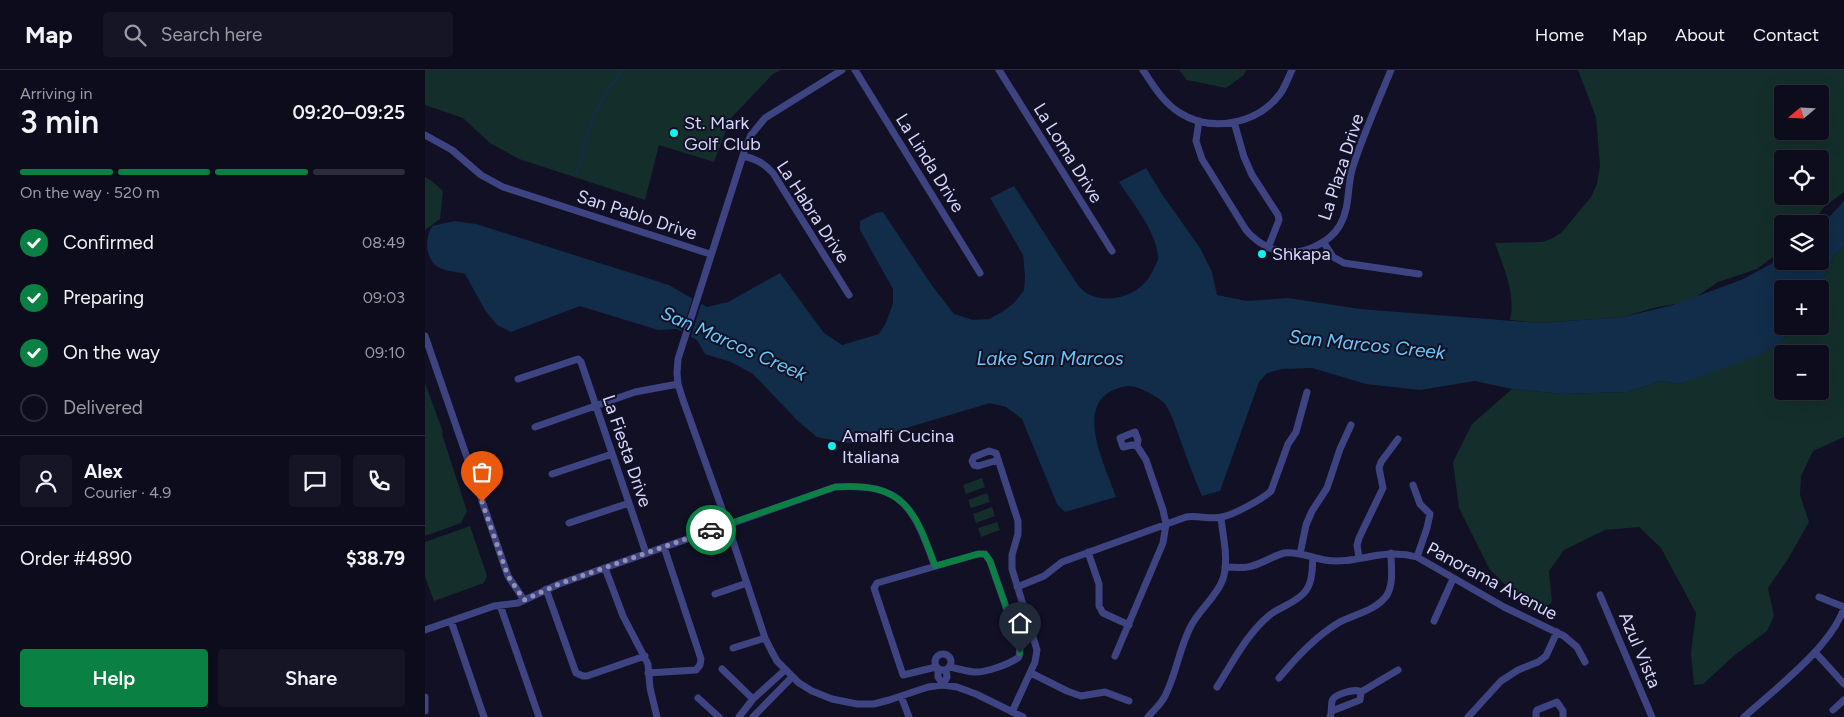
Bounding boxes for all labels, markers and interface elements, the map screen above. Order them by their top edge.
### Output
search box [103,12,453,57]
text: Map [25,20,73,49]
icon: search [121,21,149,49]
text: Search here [161,23,262,46]
text: Home [1535,24,1584,46]
text: Map [1612,24,1647,46]
text: About [1675,24,1725,46]
text: Contact [1753,24,1819,46]
text: Arriving in [20,84,92,103]
north arrow [1774,85,1829,140]
map controls [1774,85,1829,400]
street label: La Loma Drive [1029,99,1107,207]
text: 09:20–09:25 [293,101,405,124]
text: 3 min [20,103,99,141]
street label: La Linda Drive [891,110,969,217]
street label: La Plaza Drive [1313,111,1369,223]
place label: St. Mark Golf Club [684,112,761,155]
marker: St. Mark Golf Club [668,127,680,139]
button: locate [1774,150,1829,205]
street label: La Habra Drive [772,157,854,267]
text: On the way · 520 m [20,183,160,202]
street label: San Pablo Drive [574,185,700,245]
button: layers [1774,215,1829,270]
icon: check [20,229,48,257]
text: Confirmed [63,231,154,254]
text: 08:49 [362,233,405,252]
place label: Shkapa [1272,243,1331,265]
marker: Shkapa [1256,248,1268,260]
button: + [1774,280,1829,335]
icon: check [20,284,48,312]
text: Preparing [63,286,144,309]
text: 09:03 [363,288,405,307]
water label: San Marcos Creek [657,301,811,386]
water label: San Marcos Creek [1288,325,1447,364]
icon: check [20,339,48,367]
text: On the way [63,341,160,364]
text: 09:10 [365,343,405,362]
button: − [1774,345,1829,400]
water label: Lake San Marcos [976,347,1124,370]
street label: La Fiesta Drive [598,392,657,510]
text: Delivered [63,396,143,419]
place label: Amalfi Cucina Italiana [842,425,954,468]
marker: Amalfi Cucina Italiana [826,440,838,452]
pin [461,451,503,502]
button: person [20,455,72,507]
button: chat [289,455,341,507]
button: phone [353,455,405,507]
icon: bag [468,458,496,486]
text: Alex [84,460,123,483]
text: Courier · 4.9 [84,483,171,502]
courier [686,505,736,555]
icon: car [697,516,725,544]
street label: Panorama Avenue [1423,537,1561,625]
text: Order #4890 [20,547,132,570]
text: $38.79 [346,547,405,570]
pin [999,602,1041,653]
icon: home [1006,609,1034,637]
street label: Azul Vista [1614,609,1666,691]
button: Help [20,649,208,707]
button: Share [218,649,405,707]

